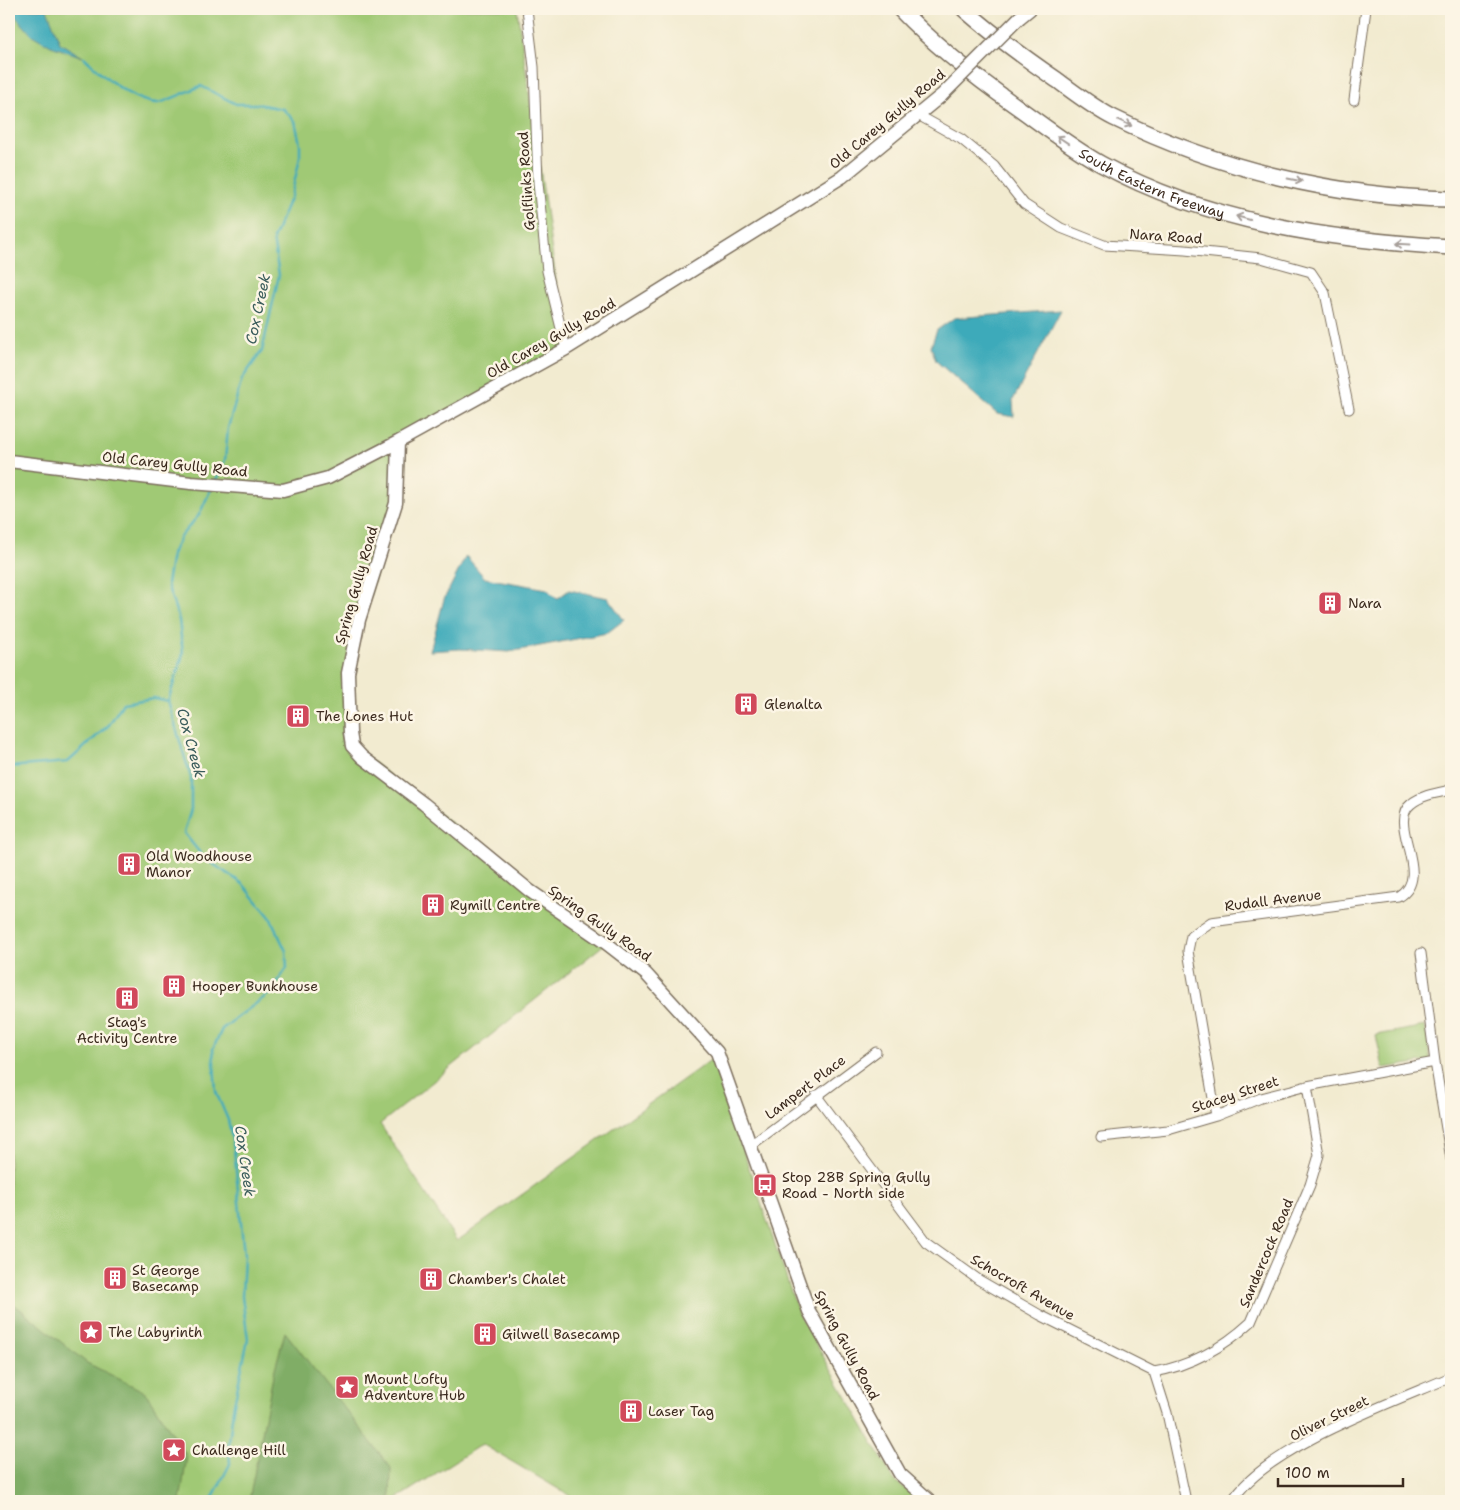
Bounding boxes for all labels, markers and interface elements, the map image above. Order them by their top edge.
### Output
street label: Old Carey Gully Road [825,65,949,173]
one-way arrow [1117,118,1132,128]
street label: Golflinks Road [514,131,538,231]
one-way arrow [1056,134,1070,145]
street label: South Eastern Freeway [1076,144,1227,222]
one-way arrow [1287,175,1303,185]
one-way arrow [1235,213,1251,223]
street label: Nara Road [1129,224,1203,248]
one-way arrow [1395,240,1411,249]
water label: Cox Creek [241,271,275,346]
street label: Old Carey Gully Road [483,294,619,382]
street label: Old Carey Gully Road [101,447,249,481]
street label: Spring Gully Road [331,524,381,646]
building icon: Nara [1317,590,1343,616]
place label: Nara [1348,594,1382,612]
building icon: Glenalta [733,691,759,717]
place label: Glenalta [764,695,822,713]
building icon: The Lones Hut [285,703,311,729]
water label: Cox Creek [172,706,210,781]
place label: The Lones Hut [316,707,413,725]
place label: Old Woodhouse Manor [146,847,252,881]
building icon: Old Woodhouse Manor [116,851,142,877]
street label: Spring Gully Road [545,881,655,965]
street label: Rudall Avenue [1224,885,1323,915]
building icon: Rymill Centre [420,892,446,918]
place label: Rymill Centre [450,896,541,914]
building icon: Hooper Bunkhouse [161,973,187,999]
place label: Hooper Bunkhouse [192,977,318,995]
building icon: Stag's Activity Centre [114,985,140,1011]
place label: Stag's Activity Centre [77,1013,177,1047]
street label: Lampert Place [761,1051,849,1123]
street label: Stacey Street [1189,1071,1281,1117]
water label: Cox Creek [230,1124,260,1198]
place label: Stop 28B Spring Gully Road - North side [782,1168,931,1202]
bus stop icon: Stop 28B Spring Gully Road - North side [752,1172,778,1198]
street label: Sandercock Road [1235,1195,1297,1310]
street label: Schocroft Avenue [968,1250,1078,1324]
place label: St George Basecamp [132,1261,200,1295]
building icon: St George Basecamp [102,1265,128,1291]
building icon: Chamber's Chalet [418,1266,444,1292]
place label: Chamber's Chalet [448,1270,566,1288]
street label: Spring Gully Road [810,1287,884,1403]
place icon: The Labyrinth [78,1319,104,1345]
building icon: Gilwell Basecamp [472,1321,498,1347]
place label: The Labyrinth [108,1323,203,1341]
place label: Gilwell Basecamp [502,1325,620,1343]
place label: Mount Lofty Adventure Hub [364,1370,465,1404]
place icon: Mount Lofty Adventure Hub [334,1374,360,1400]
street label: Oliver Street [1287,1391,1371,1445]
building icon: Laser Tag [618,1398,644,1424]
place label: Laser Tag [648,1402,714,1420]
place icon: Challenge Hill [161,1437,187,1463]
place label: Challenge Hill [192,1441,286,1459]
scale bar [1278,1455,1402,1487]
text: 100 m [1285,1463,1330,1483]

